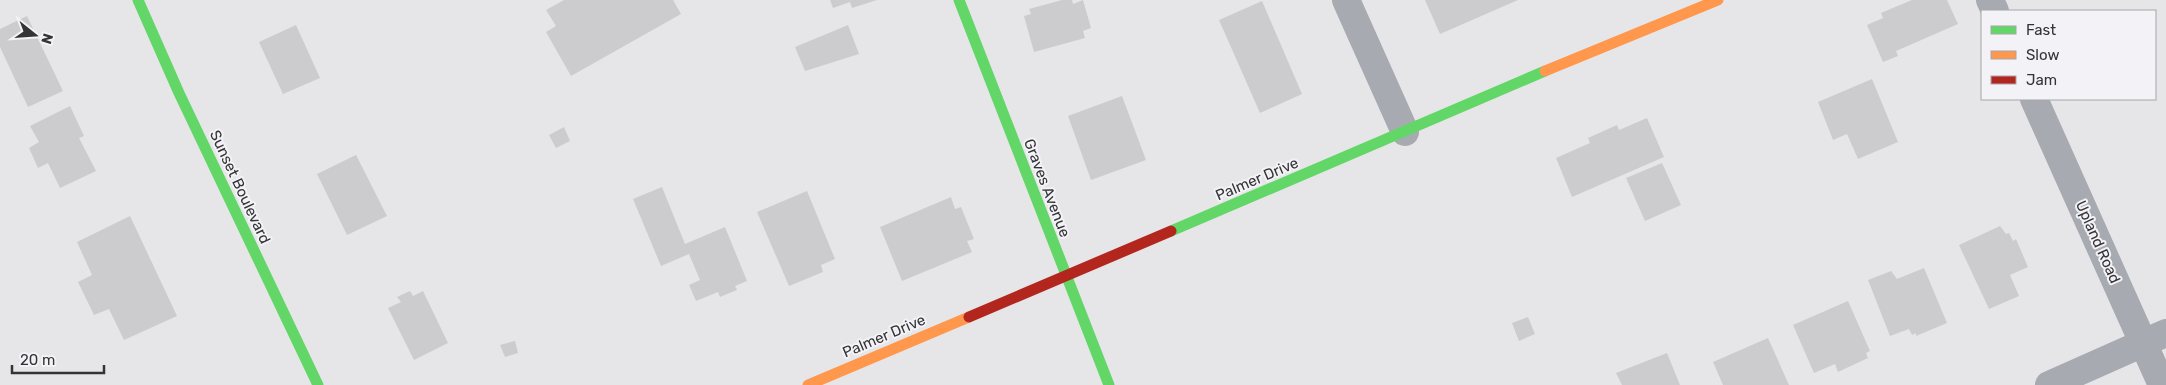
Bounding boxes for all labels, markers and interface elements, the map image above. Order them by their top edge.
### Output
north arrow [10,10,60,60]
legend [1981,10,2156,100]
text: Fast [2026,21,2056,39]
text: N [37,31,57,46]
text: Slow [2026,46,2059,64]
text: Jam [2026,71,2057,89]
street label: Sunset Boulevard [206,127,274,247]
street label: Graves Avenue [1020,136,1074,240]
street label: Palmer Drive [1213,153,1301,205]
street label: Upland Road [2072,198,2124,286]
street label: Palmer Drive [840,310,928,362]
scale bar [12,342,105,374]
text: 20 m [20,351,55,369]

